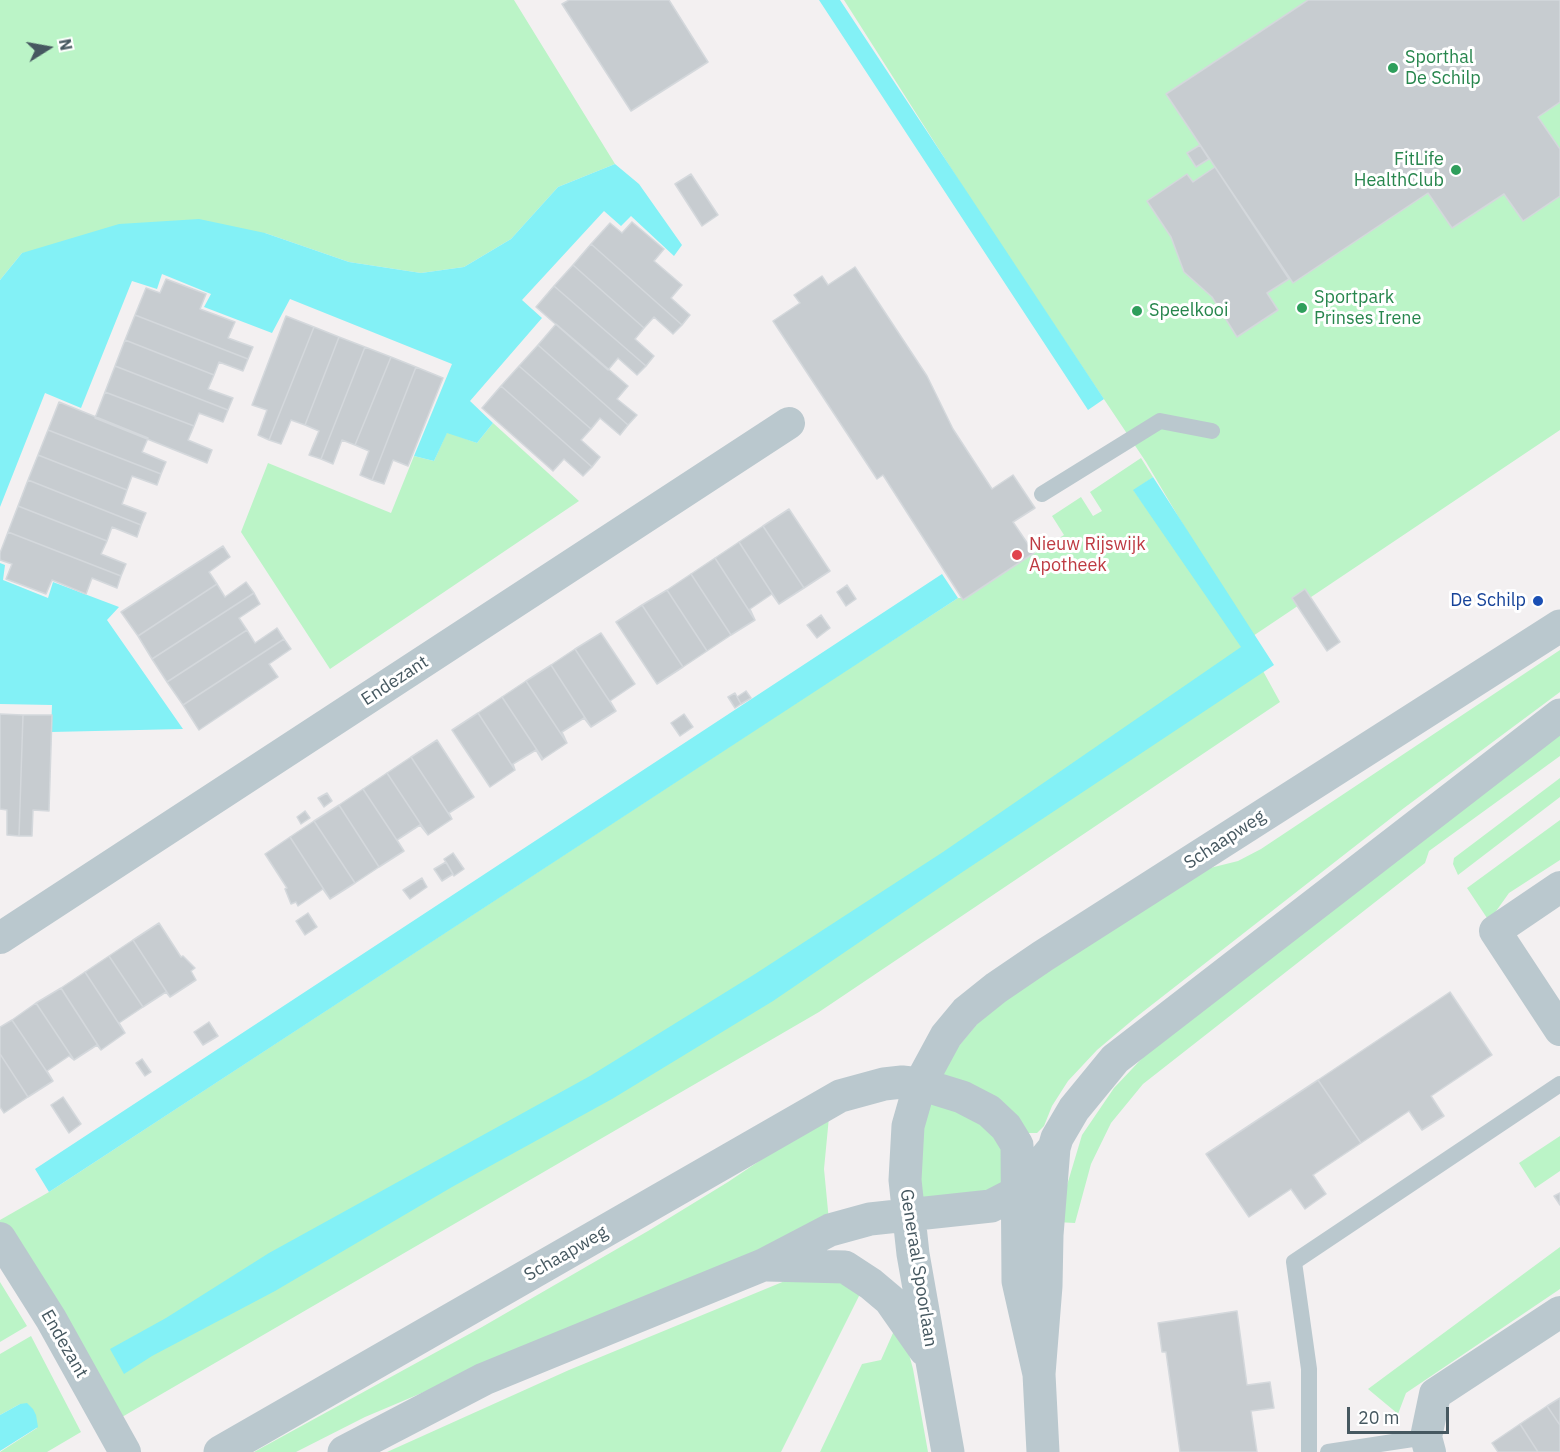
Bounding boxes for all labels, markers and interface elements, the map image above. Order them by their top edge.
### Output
north arrow [18,18,78,78]
text: N [55,37,77,52]
place label: Sporthal De Schilp [1405,47,1481,90]
marker: Sporthal De Schilp [1386,61,1400,75]
place label: FitLife HealthClub [1354,149,1444,192]
marker: FitLife HealthClub [1449,163,1463,177]
place label: Sportpark Prinses Irene [1314,287,1421,330]
place label: Speelkooi [1149,300,1228,322]
marker: Sportpark Prinses Irene [1295,301,1309,315]
marker: Speelkooi [1130,304,1144,318]
place label: Nieuw Rijswijk Apotheek [1029,534,1146,576]
marker: Nieuw Rijswijk Apotheek [1010,548,1024,562]
place label: De Schilp [1450,590,1526,612]
marker: De Schilp [1531,594,1545,608]
street label: Endezant [357,651,433,711]
street label: Schaapweg [1180,806,1270,874]
street label: Generaal Spoorlaan [895,1188,941,1348]
street label: Schaapweg [521,1222,611,1286]
street label: Endezant [36,1306,92,1382]
scale bar [1350,1395,1452,1433]
text: 20 m [1358,1406,1400,1429]

